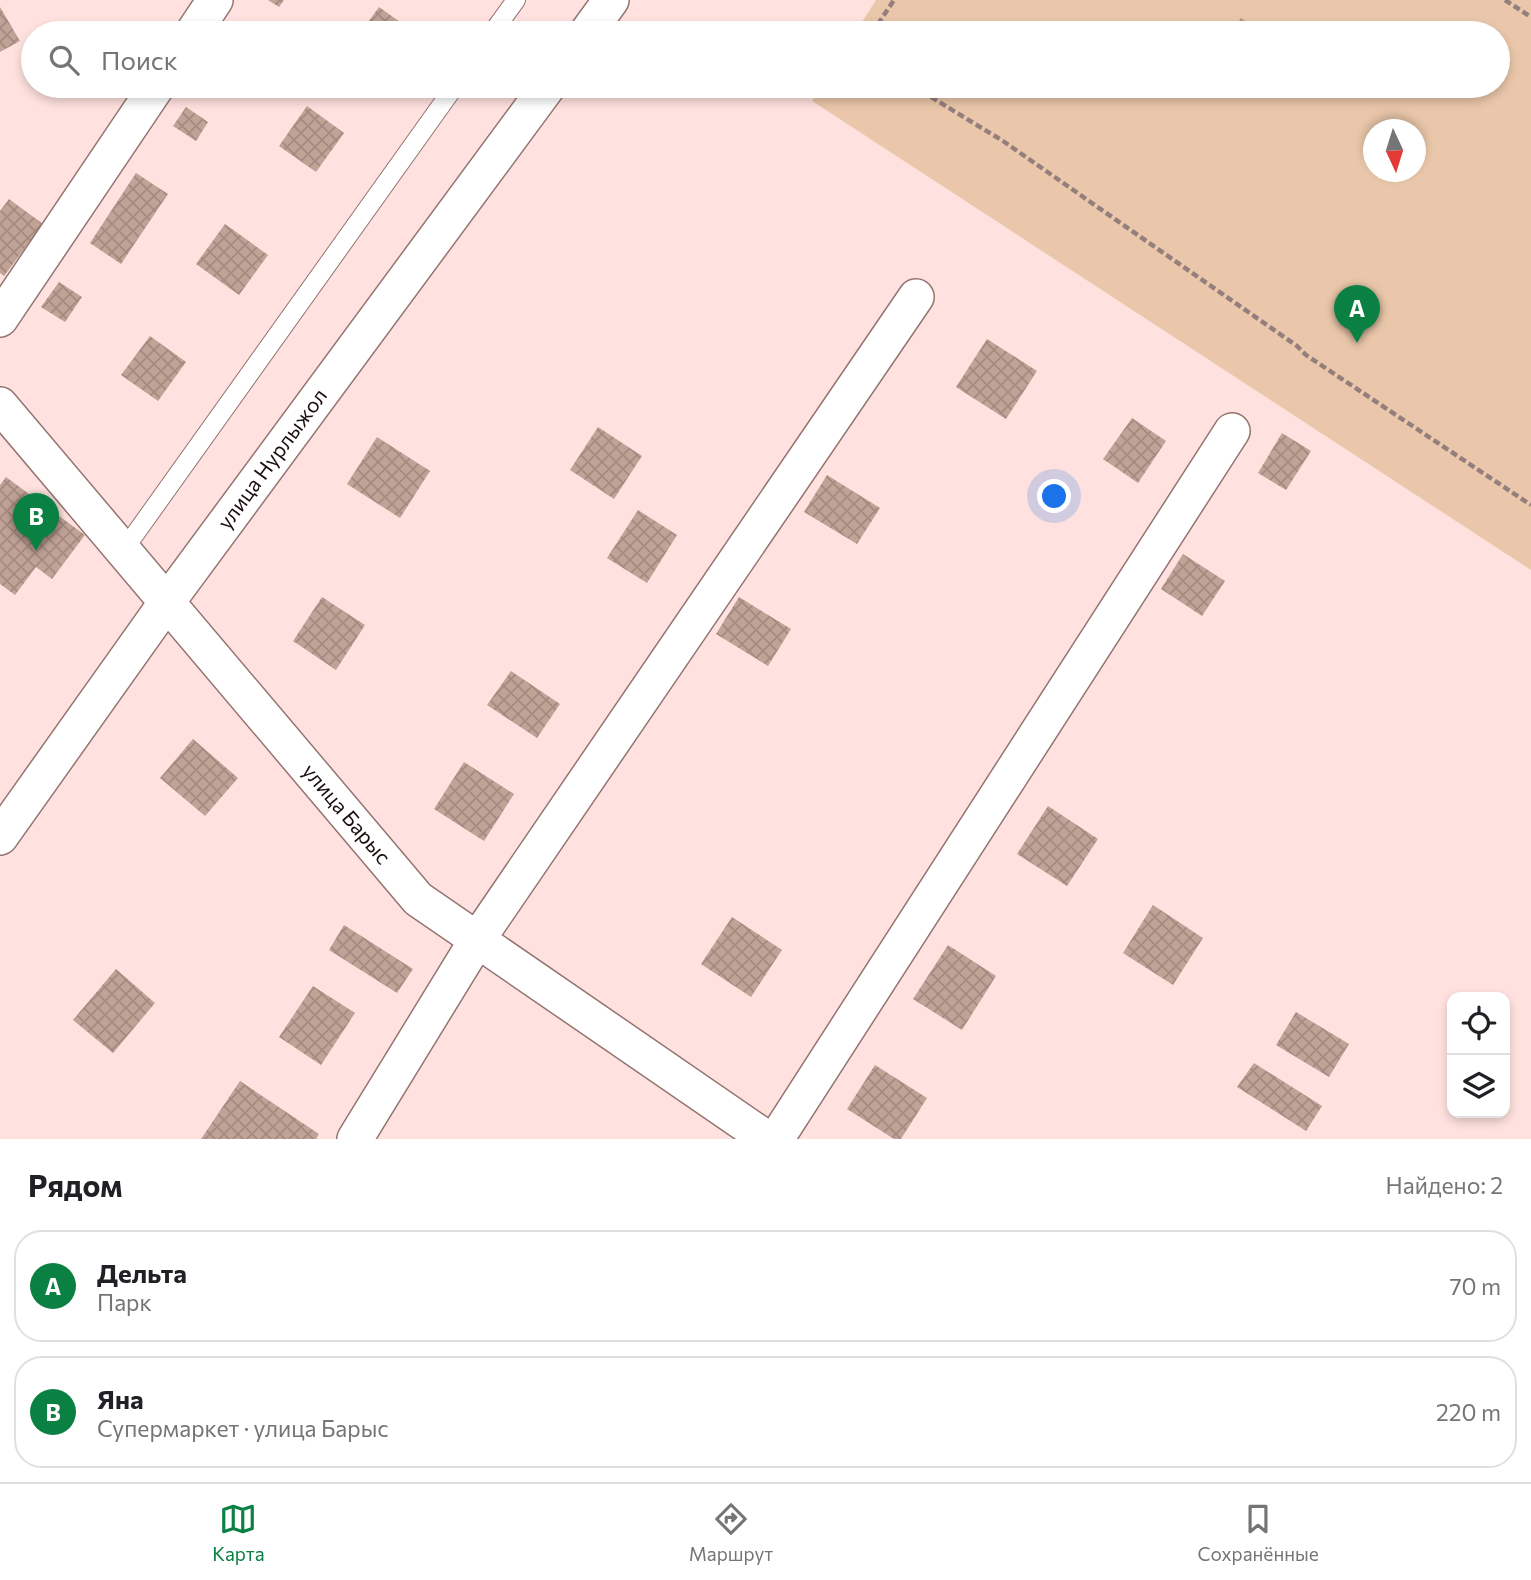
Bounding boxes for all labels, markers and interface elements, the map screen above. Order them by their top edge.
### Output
search box [21,21,1510,98]
icon: search [45,41,83,79]
text: Поиск [101,44,178,75]
north arrow [1363,119,1426,182]
pin: A [1334,285,1380,343]
street label: улица Нурлыжол [211,383,331,533]
your location [1037,479,1071,513]
pin: B [13,493,59,551]
street label: улица Барыс [298,758,397,868]
map controls [1447,992,1510,1118]
button: locate [1447,992,1510,1055]
button: layers [1447,1055,1510,1118]
text: Рядом [28,1166,122,1203]
text: Найдено: 2 [1386,1171,1503,1199]
text: Дельта [97,1257,187,1288]
text: A [45,1272,61,1300]
text: 70 m [1449,1272,1501,1300]
text: Парк [97,1288,152,1316]
text: Яна [97,1383,144,1414]
text: B [45,1398,61,1426]
text: 220 m [1436,1398,1501,1426]
text: Супермаркет · улица Барыс [97,1414,389,1442]
tab: Карта [212,1500,265,1565]
tab: Маршрут [689,1500,773,1565]
tab: Сохранённые [1198,1500,1319,1565]

